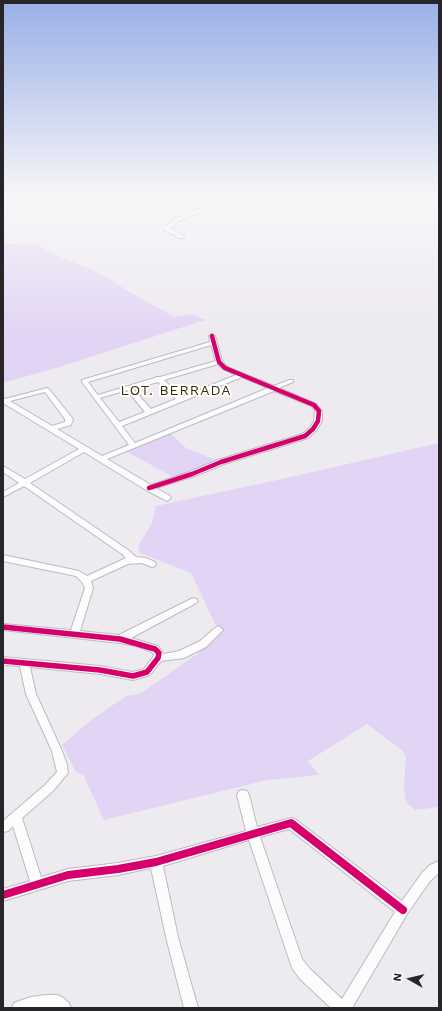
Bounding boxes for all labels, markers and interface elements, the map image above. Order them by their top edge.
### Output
district label: LOT. BERRADA [121,383,231,399]
north arrow [390,959,430,999]
text: N [391,972,405,982]

